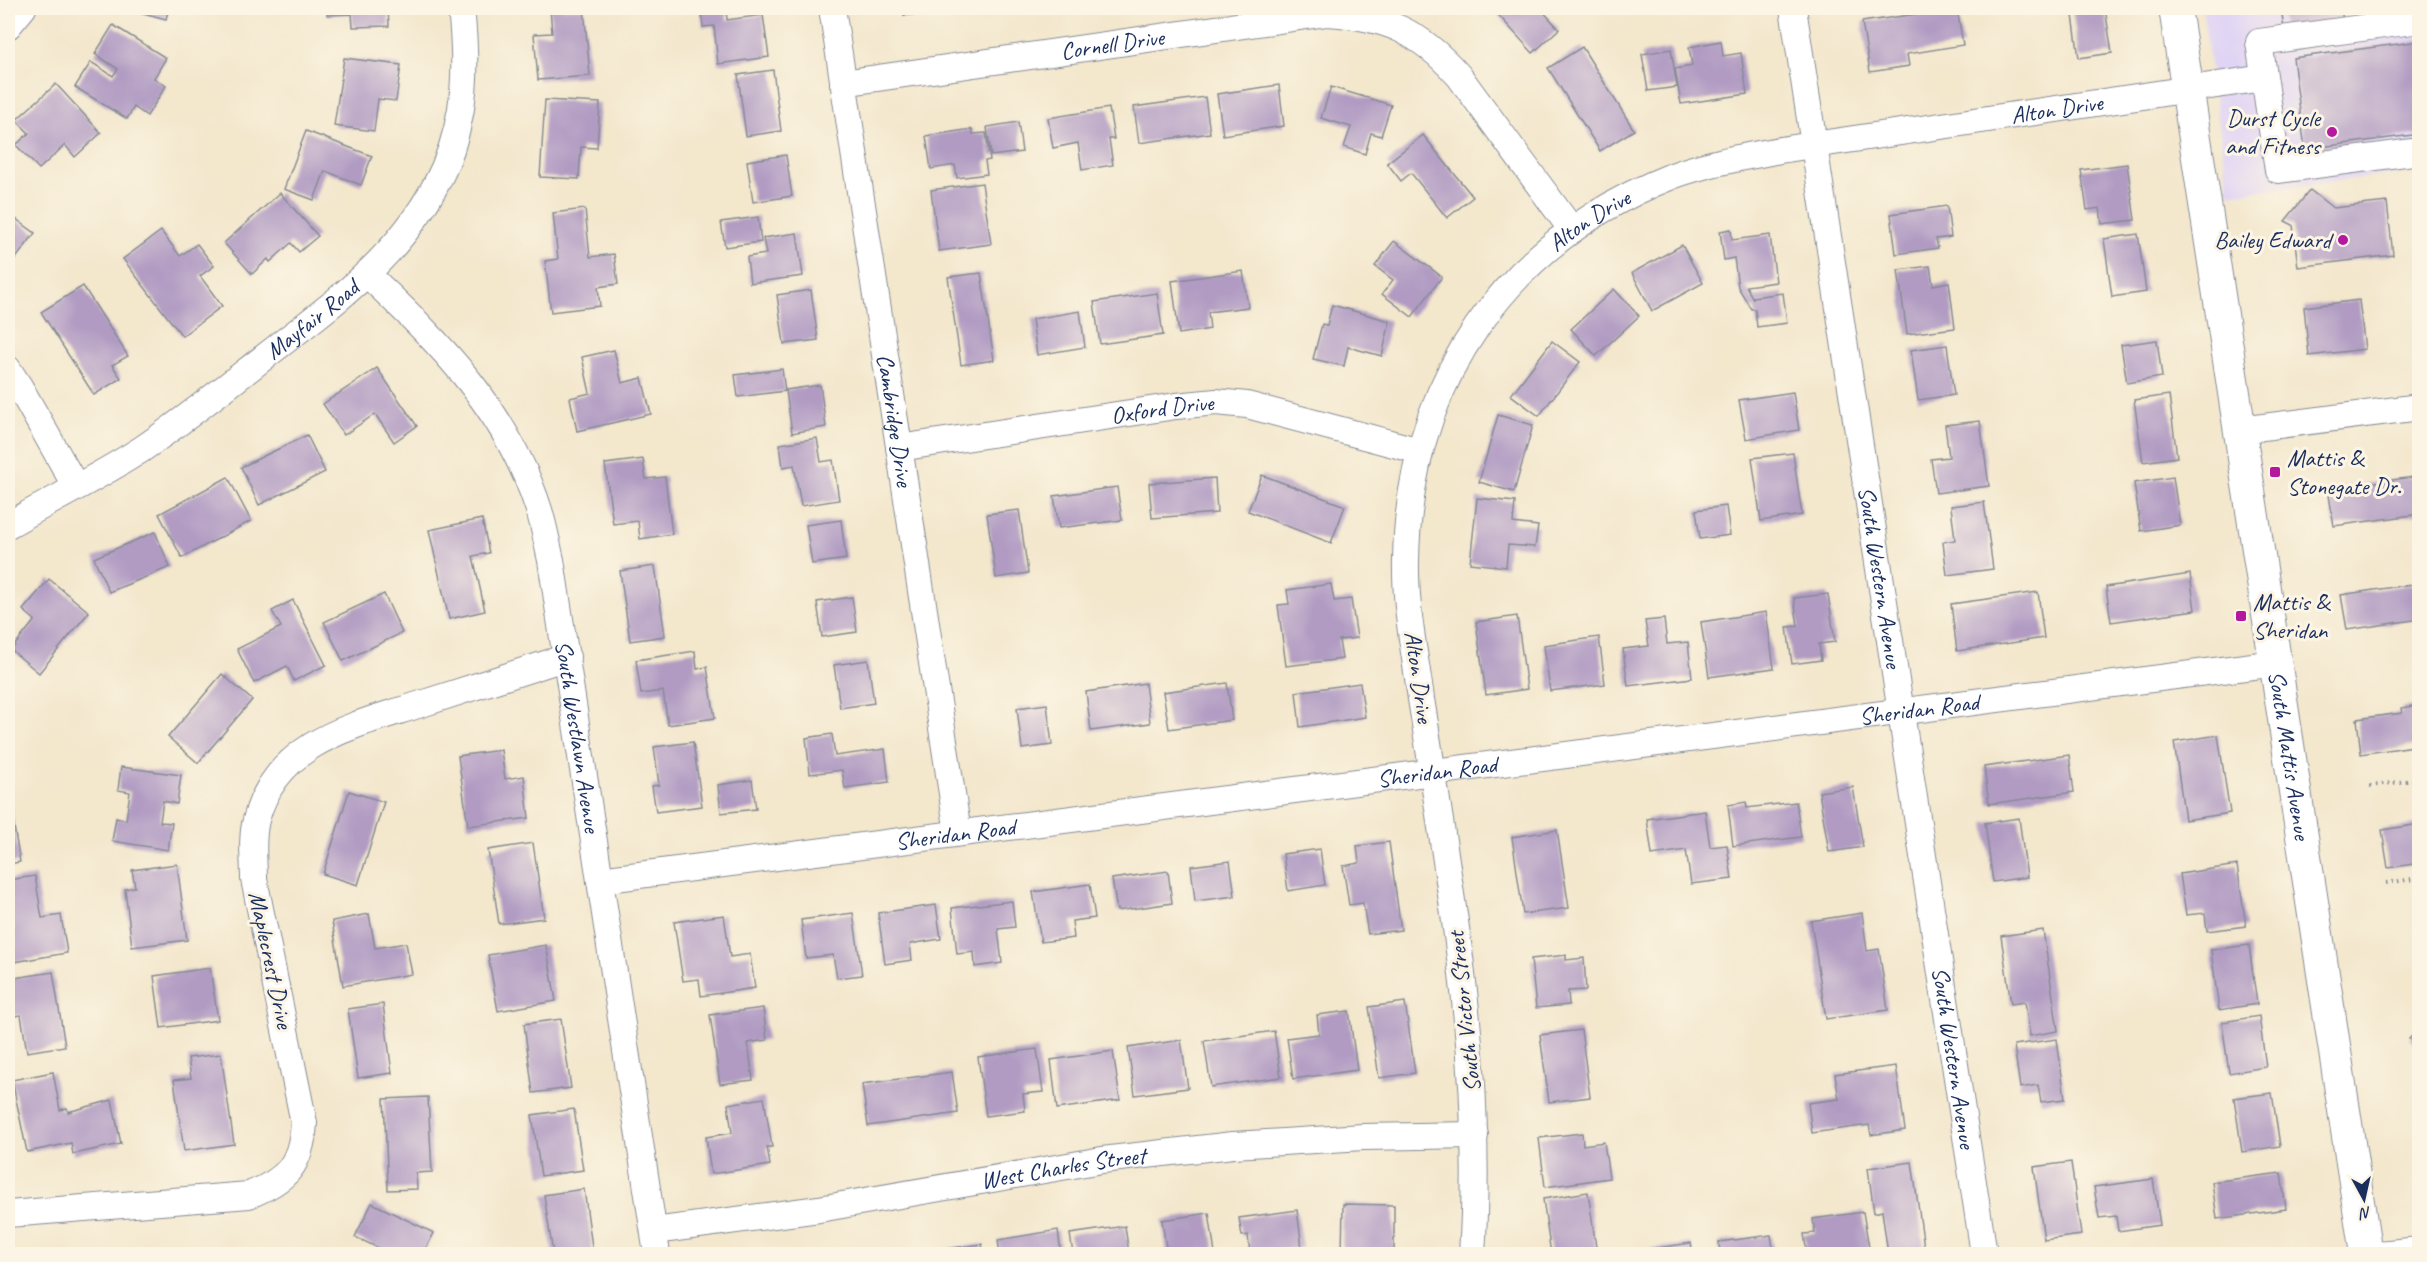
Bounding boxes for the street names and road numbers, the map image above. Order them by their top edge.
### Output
street label: Cornell Drive [1059,21,1168,66]
street label: Alton Drive [2009,87,2107,130]
street label: Alton Drive [1542,182,1637,258]
street label: Mayfair Road [259,271,368,366]
street label: Cambridge Drive [870,352,920,491]
street label: Oxford Drive [1109,387,1217,431]
street label: South Western Avenue [1852,485,1909,672]
street label: Alton Drive [1398,629,1441,727]
street label: South Westlawn Avenue [548,638,608,837]
street label: South Mattis Avenue [2262,669,2318,844]
street label: Sheridan Road [1857,686,1984,732]
street label: Sheridan Road [1375,749,1502,794]
street label: Sheridan Road [893,811,1020,857]
street label: Maplecrest Drive [242,889,301,1033]
street label: South Victor Street [1440,928,1487,1094]
street label: South Western Avenue [1925,965,1983,1153]
street label: West Charles Street [978,1140,1150,1196]

